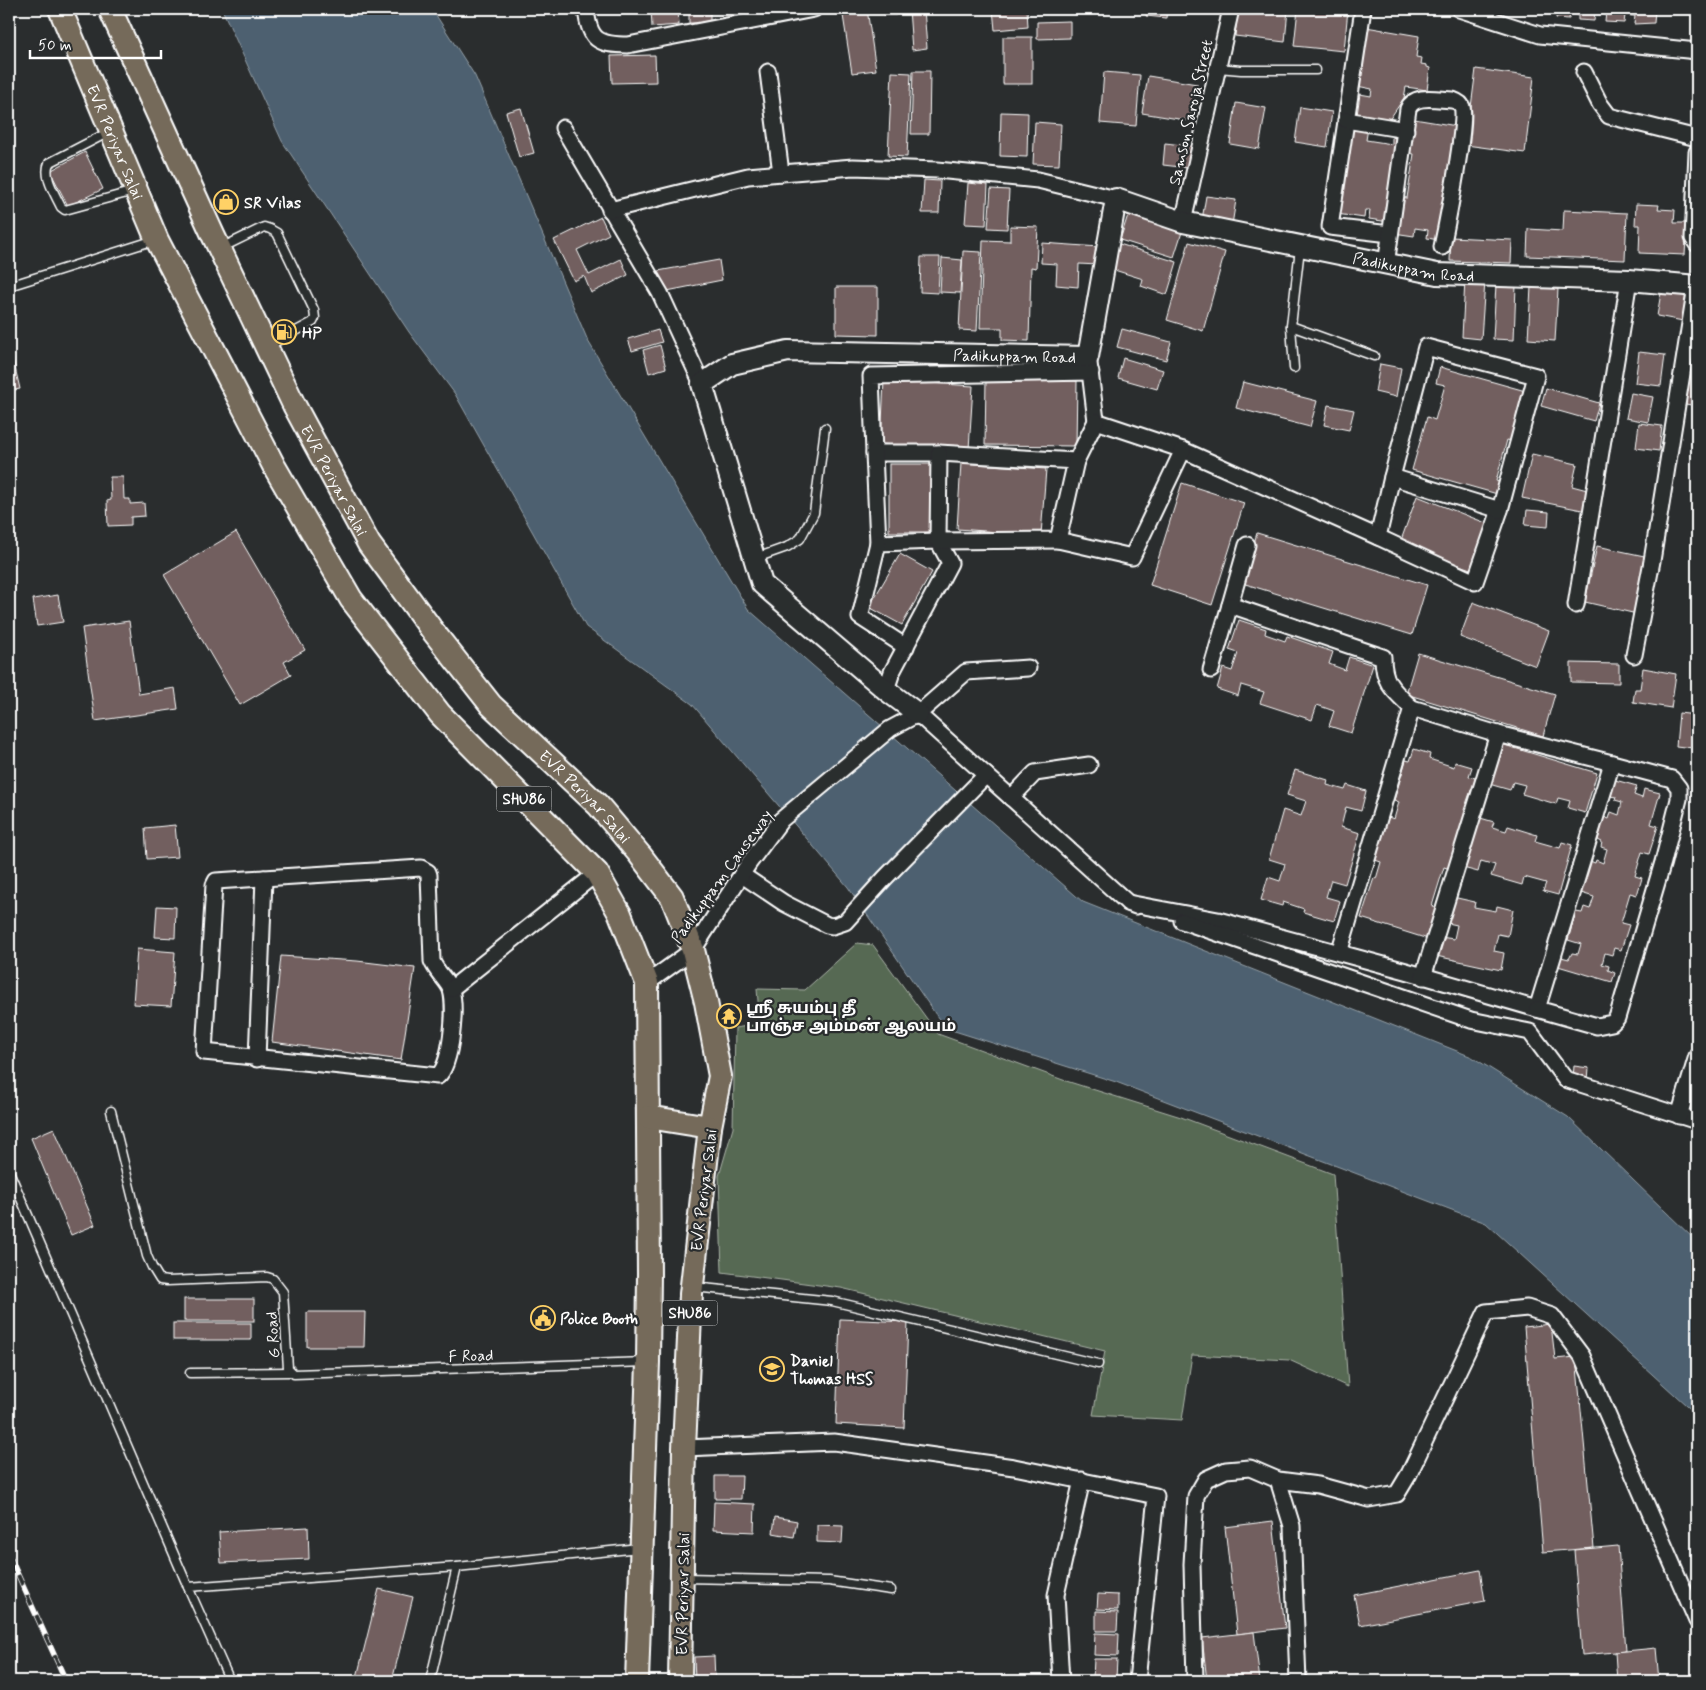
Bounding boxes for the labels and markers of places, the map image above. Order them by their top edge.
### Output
shop icon: SR Vilas [213,189,239,215]
place label: SR Vilas [244,193,301,214]
fuel station icon: HP [271,319,297,345]
place label: HP [302,323,322,344]
place label: ஶ்ரீ சுயம்பு தீ பாஞ்ச அம்மன் ஆலயம் [746,998,956,1037]
temple icon: ஶ்ரீ சுயம்பு தீ பாஞ்ச அம்மன் ஆலயம் [716,1003,742,1029]
public building icon: Police Booth [530,1305,556,1331]
place label: Police Booth [560,1309,638,1330]
place label: Daniel Thomas HSS [790,1351,874,1390]
school or university icon: Daniel Thomas HSS [759,1356,785,1382]

